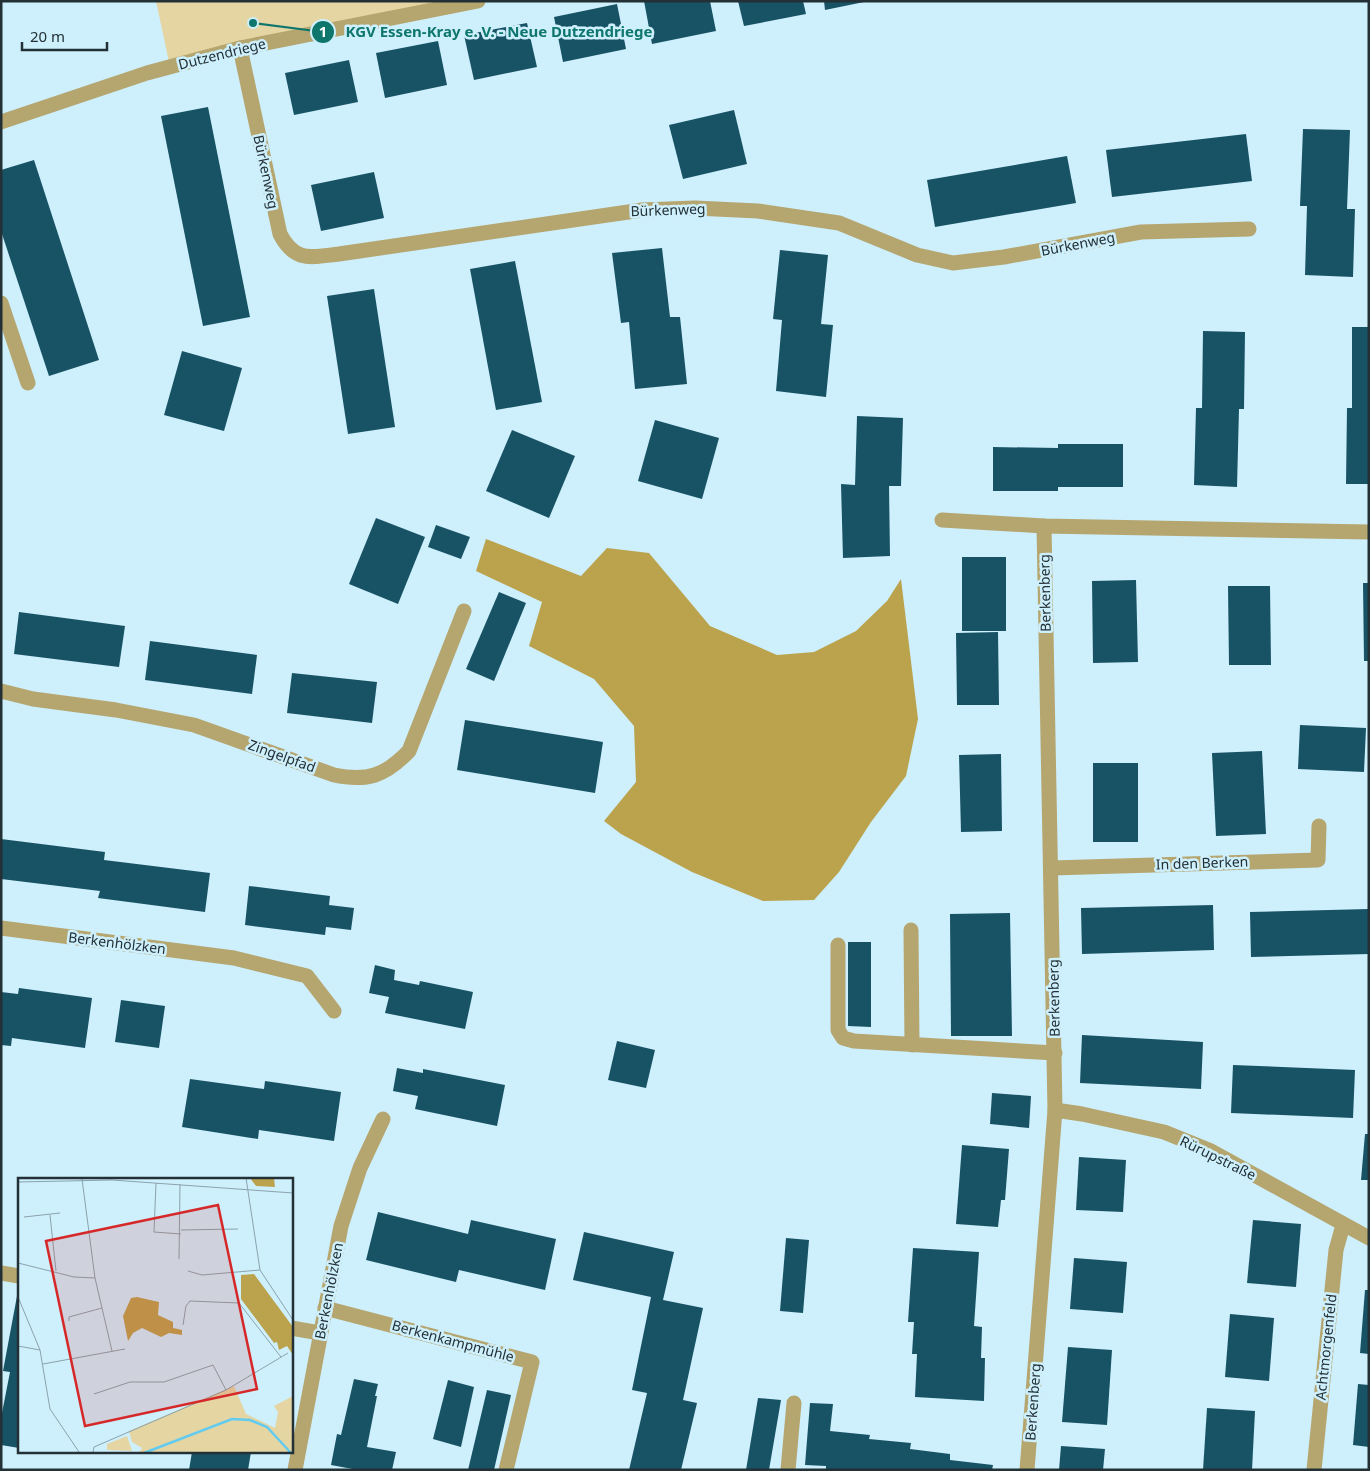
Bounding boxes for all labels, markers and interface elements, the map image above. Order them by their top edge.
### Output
callout: KGV Essen-Kray e. V. - Neue Dutzendriege [311,17,663,47]
scale bar [22,20,108,52]
text: 1 [319,21,327,41]
text: KGV Essen-Kray e. V. - Neue Dutzendriege [346,21,653,41]
text: 20 m [30,26,65,46]
street label: Dutzendriege [176,33,268,74]
street label: Bürkenweg [249,133,284,211]
street label: Bürkenweg [630,199,706,220]
street label: Bürkenweg [1039,227,1117,260]
street label: Berkenberg [1034,554,1055,632]
street label: Zingelpfad [246,735,318,776]
street label: In den Berken [1155,851,1249,874]
street label: Berkenhölzken [67,927,167,958]
street label: Berkenberg [1043,959,1064,1037]
street label: Rürupstraße [1177,1131,1259,1184]
inset map [18,1178,292,1454]
street label: Berkenhölzken [310,1241,347,1341]
street label: Achtmorgenfeld [1310,1293,1341,1401]
street label: Berkenkampmühle [390,1315,516,1366]
street label: Berkenberg [1020,1363,1045,1441]

